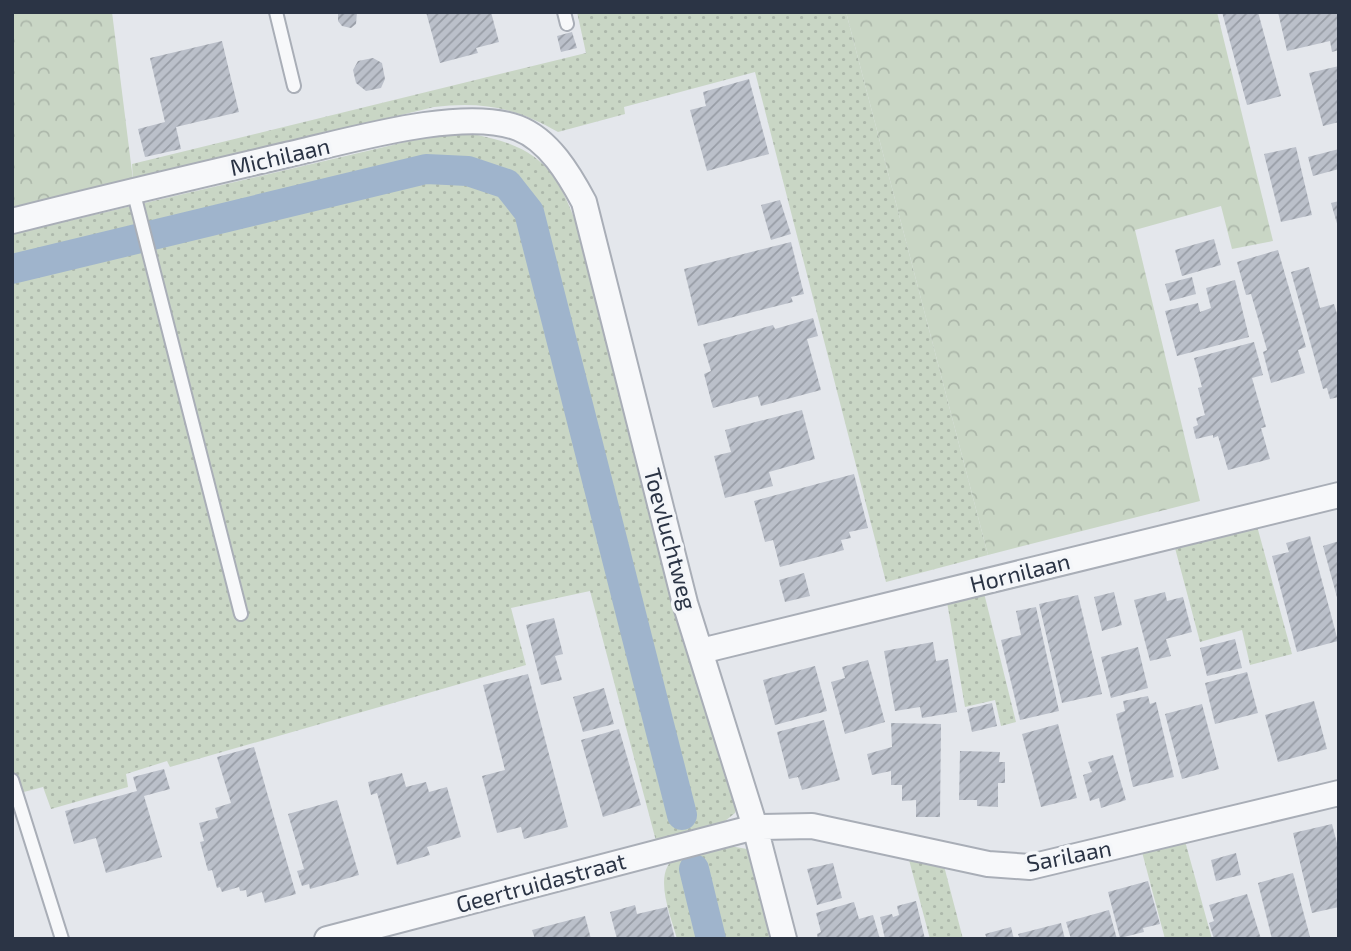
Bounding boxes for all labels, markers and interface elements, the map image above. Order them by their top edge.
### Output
street label: Michilaan [227,131,332,181]
street label: Toevluchtweg [639,465,703,613]
street label: Hornilaan [967,546,1073,598]
street label: Sarilaan [1024,833,1114,877]
street label: Geertruidastraat [453,846,629,918]

